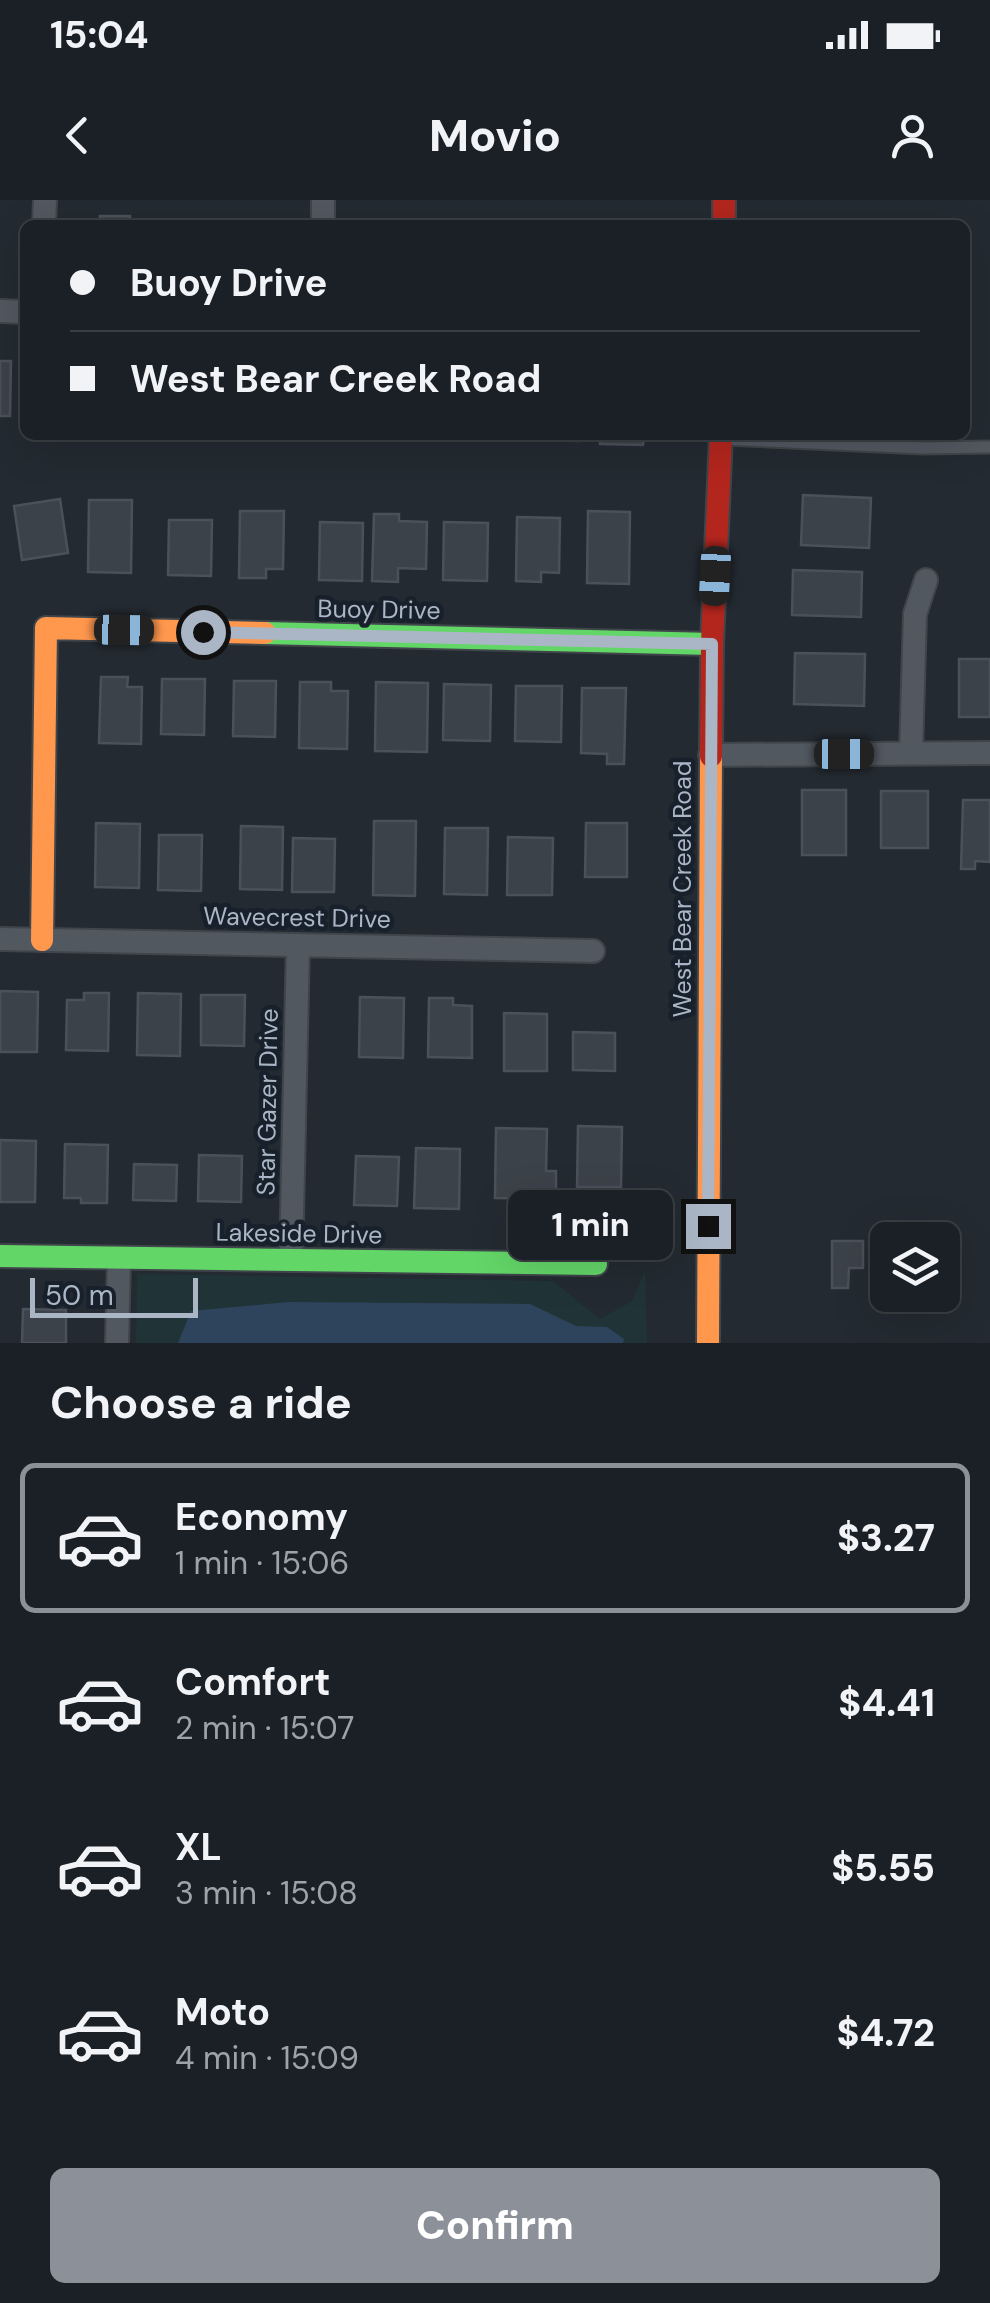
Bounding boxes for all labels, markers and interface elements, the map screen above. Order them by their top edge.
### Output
text: 15:04 [50,10,149,60]
text: Movio [429,106,561,165]
icon: back [50,108,105,163]
icon: person [885,108,940,163]
text: Buoy Drive [130,258,327,308]
text: West Bear Creek Road [130,354,542,404]
car [698,545,732,607]
street label: Buoy Drive [317,592,441,627]
route start [181,610,226,655]
car [94,614,154,646]
car [814,739,874,769]
street label: West Bear Creek Road [666,761,699,1017]
street label: Wavecrest Drive [203,899,391,936]
street label: Star Gazer Drive [249,1008,286,1196]
callout: 1 min [508,1191,673,1261]
text: 1 min [551,1204,630,1246]
route end [686,1204,731,1249]
street label: Lakeside Drive [215,1216,383,1251]
map controls [870,1222,960,1312]
button: layers [870,1222,960,1312]
scale bar [30,1273,198,1318]
text: 50 m [45,1277,114,1314]
text: Choose a ride [50,1373,352,1432]
text: Economy [175,1492,348,1542]
icon: car [55,1493,145,1583]
text: $3.27 [837,1513,935,1563]
text: 1 min · 15:06 [175,1542,349,1584]
text: Comfort [175,1657,331,1707]
icon: car [55,1658,145,1748]
text: $4.41 [838,1678,935,1728]
text: 2 min · 15:07 [175,1707,354,1749]
text: XL [175,1822,222,1872]
icon: car [55,1823,145,1913]
text: $5.55 [831,1843,935,1893]
text: 3 min · 15:08 [175,1872,358,1914]
text: Moto [175,1987,270,2037]
icon: car [55,1988,145,2078]
text: $4.72 [836,2008,935,2058]
text: 4 min · 15:09 [175,2037,359,2079]
button: Confirm [50,2168,940,2283]

